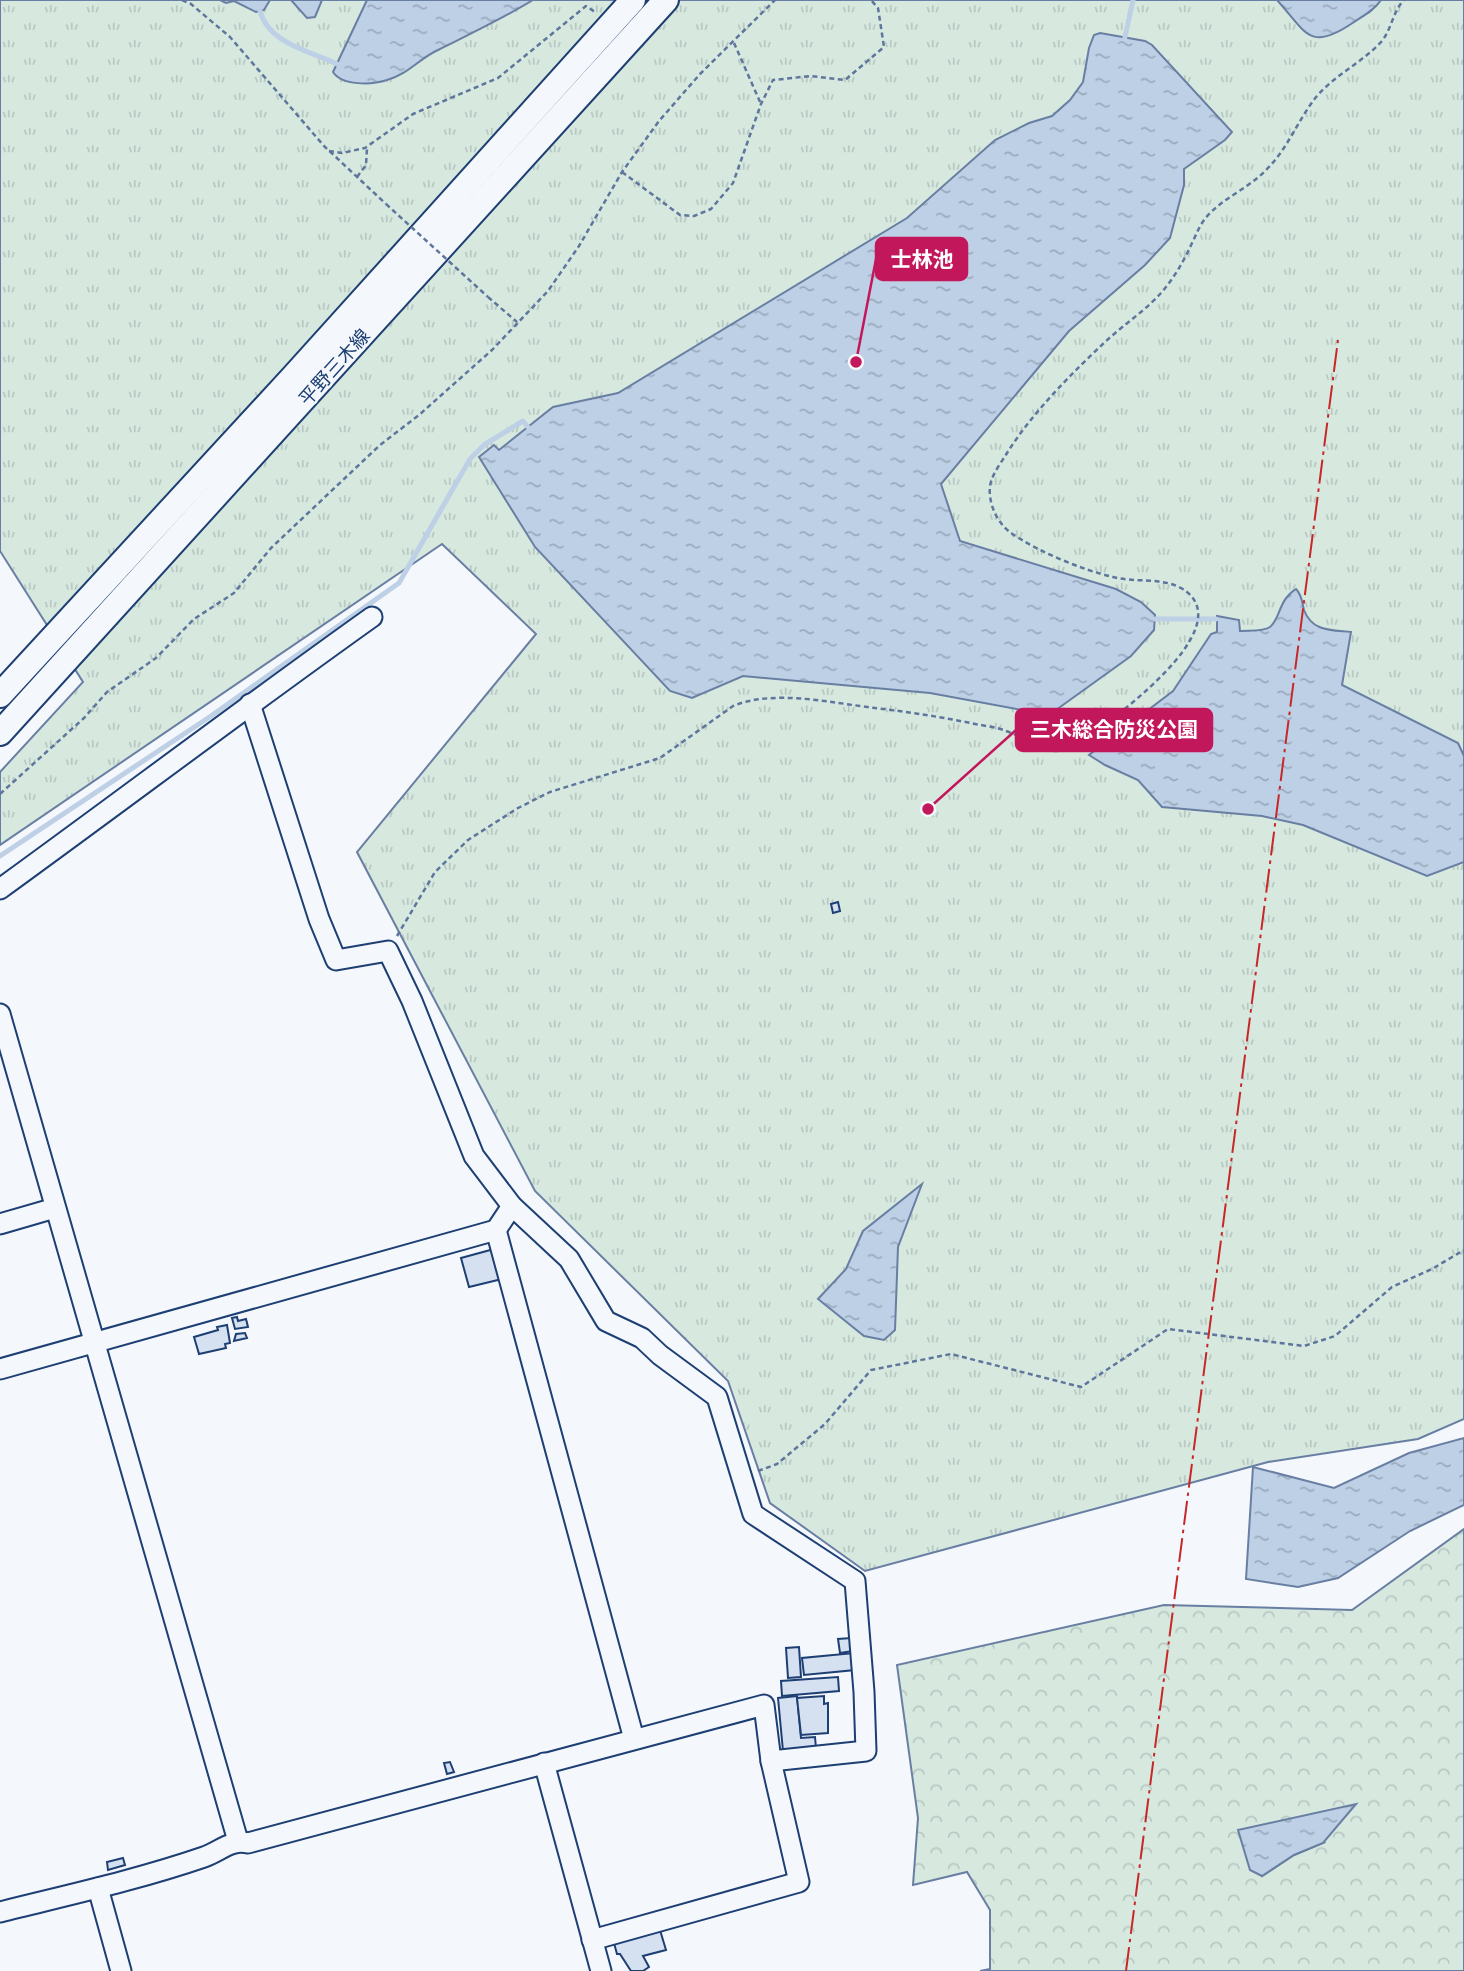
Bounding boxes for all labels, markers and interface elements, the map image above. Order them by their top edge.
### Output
callout: 士林池 [876,238,967,280]
text: 士林池 [891,248,954,275]
street label: 平野三木線 [295,325,376,412]
callout: 三木総合防災公園 [1016,709,1212,751]
text: 三木総合防災公園 [1030,718,1198,745]

